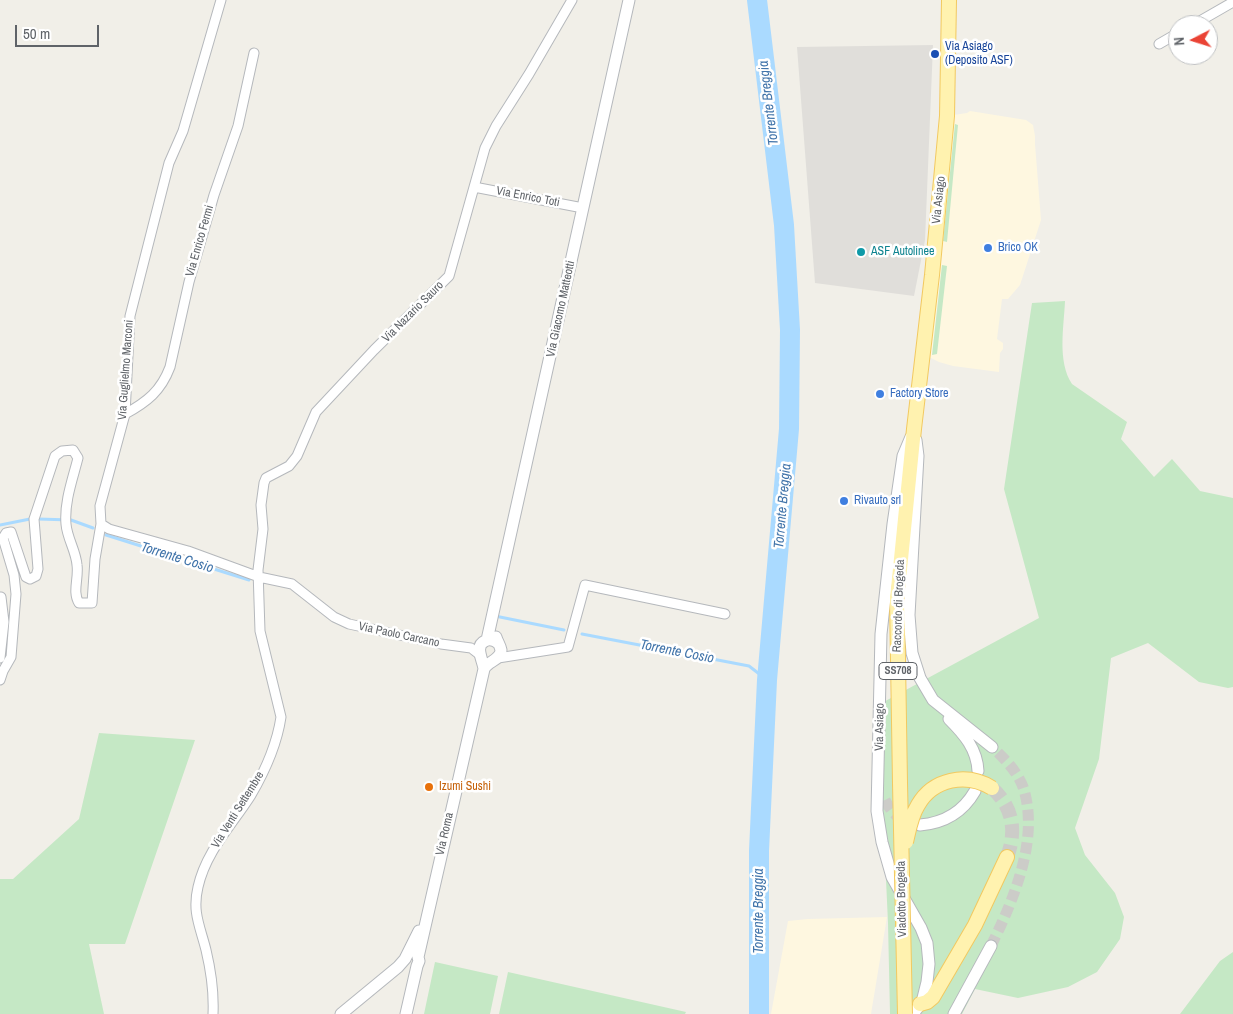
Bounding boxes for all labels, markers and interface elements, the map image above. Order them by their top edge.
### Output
scale bar [18,15,101,47]
north arrow [1168,15,1218,65]
text: 50 m [23,23,50,44]
text: N [1170,36,1188,46]
place label: Via Asiago (Deposito ASF) [945,40,1013,68]
marker: Via Asiago (Deposito ASF) [929,48,941,60]
water label: Torrente Breggia [755,60,783,146]
street label: Via Asiago [929,175,949,225]
street label: Via Enrico Toti [495,184,561,210]
street label: Via Enrico Fermi [183,204,217,278]
place label: Brico OK [998,241,1038,255]
marker: Brico OK [982,242,994,254]
place label: ASF Autolinee [871,245,934,259]
marker: ASF Autolinee [855,246,867,258]
street label: Via Giacomo Matteotti [544,259,578,359]
street label: Via Nazario Sauro [379,278,447,346]
street label: Via Guglielmo Marconi [115,319,137,421]
place label: Factory Store [890,387,949,401]
marker: Factory Store [874,388,886,400]
water label: Torrente Breggia [771,463,795,549]
place label: Rivauto srl [854,494,901,508]
marker: Rivauto srl [838,495,850,507]
water label: Torrente Cosio [139,539,215,577]
street label: Raccordo di Brogeda [890,559,908,653]
street label: Via Paolo Carcano [357,619,441,651]
water label: Torrente Cosio [639,637,715,667]
road number: SS708 [879,662,917,679]
street label: Via Asiago [872,703,888,751]
street label: Via Venti Settembre [209,769,267,851]
place label: Izumi Sushi [439,780,491,794]
marker: Izumi Sushi [423,781,435,793]
street label: Via Roma [433,811,457,857]
street label: Viadotto Brogeda [894,861,910,937]
water label: Torrente Breggia [751,868,767,954]

